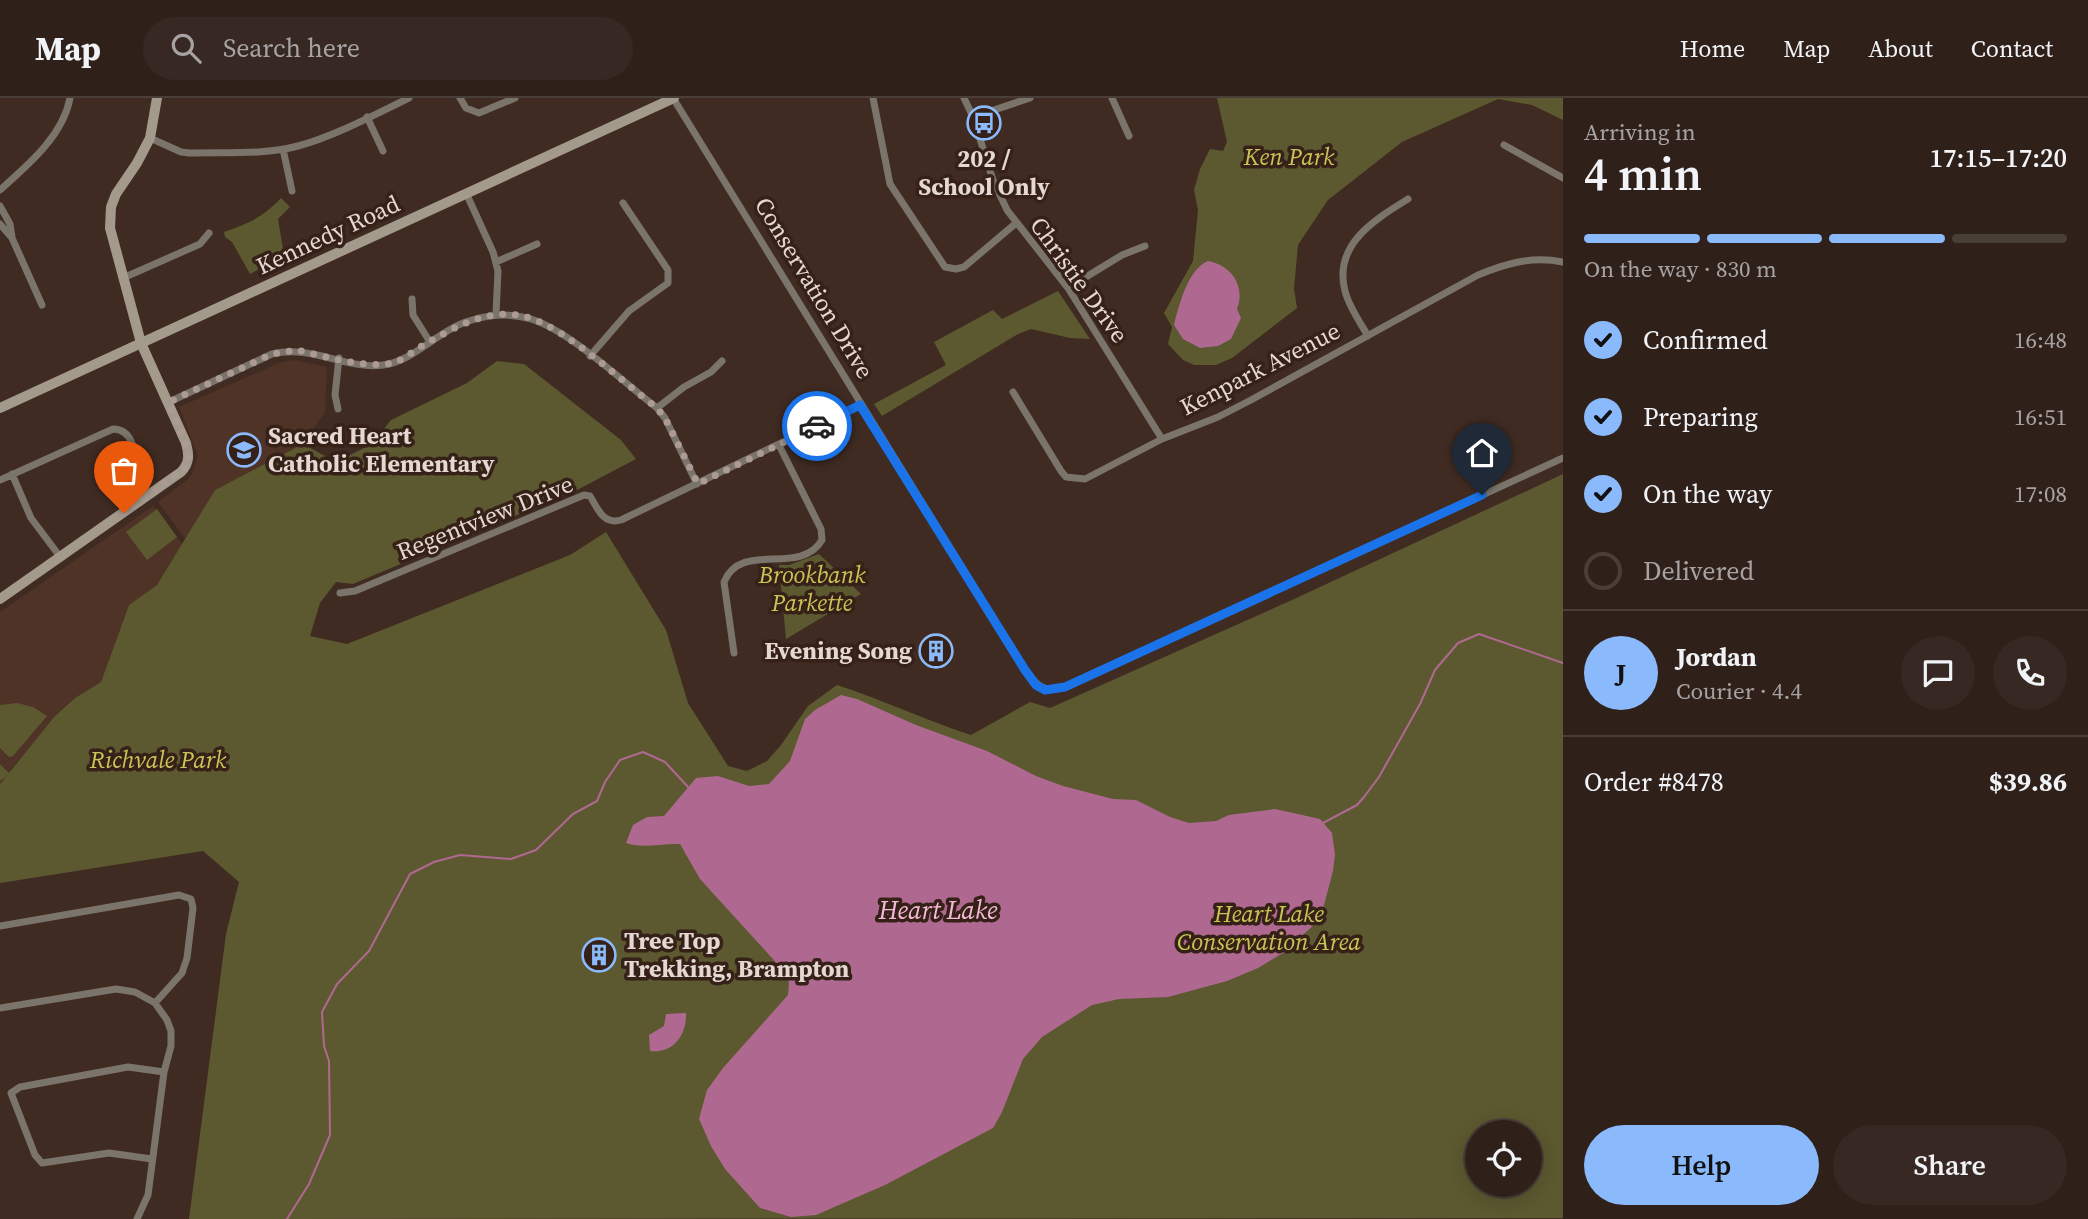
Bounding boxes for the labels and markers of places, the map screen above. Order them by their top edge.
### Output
bus stop icon: 202 / School Only [965,104,1003,142]
place label: 202 / School Only [918,142,1050,203]
place label: Sacred Heart Catholic Elementary [268,419,495,480]
pin [1452,423,1512,495]
school or university icon: Sacred Heart Catholic Elementary [225,431,263,469]
pin [94,441,154,513]
building icon: Evening Song [917,632,955,670]
place label: Evening Song [764,634,912,667]
place label: Tree Top Trekking, Brampton [624,924,850,985]
building icon: Tree Top Trekking, Brampton [580,936,618,974]

